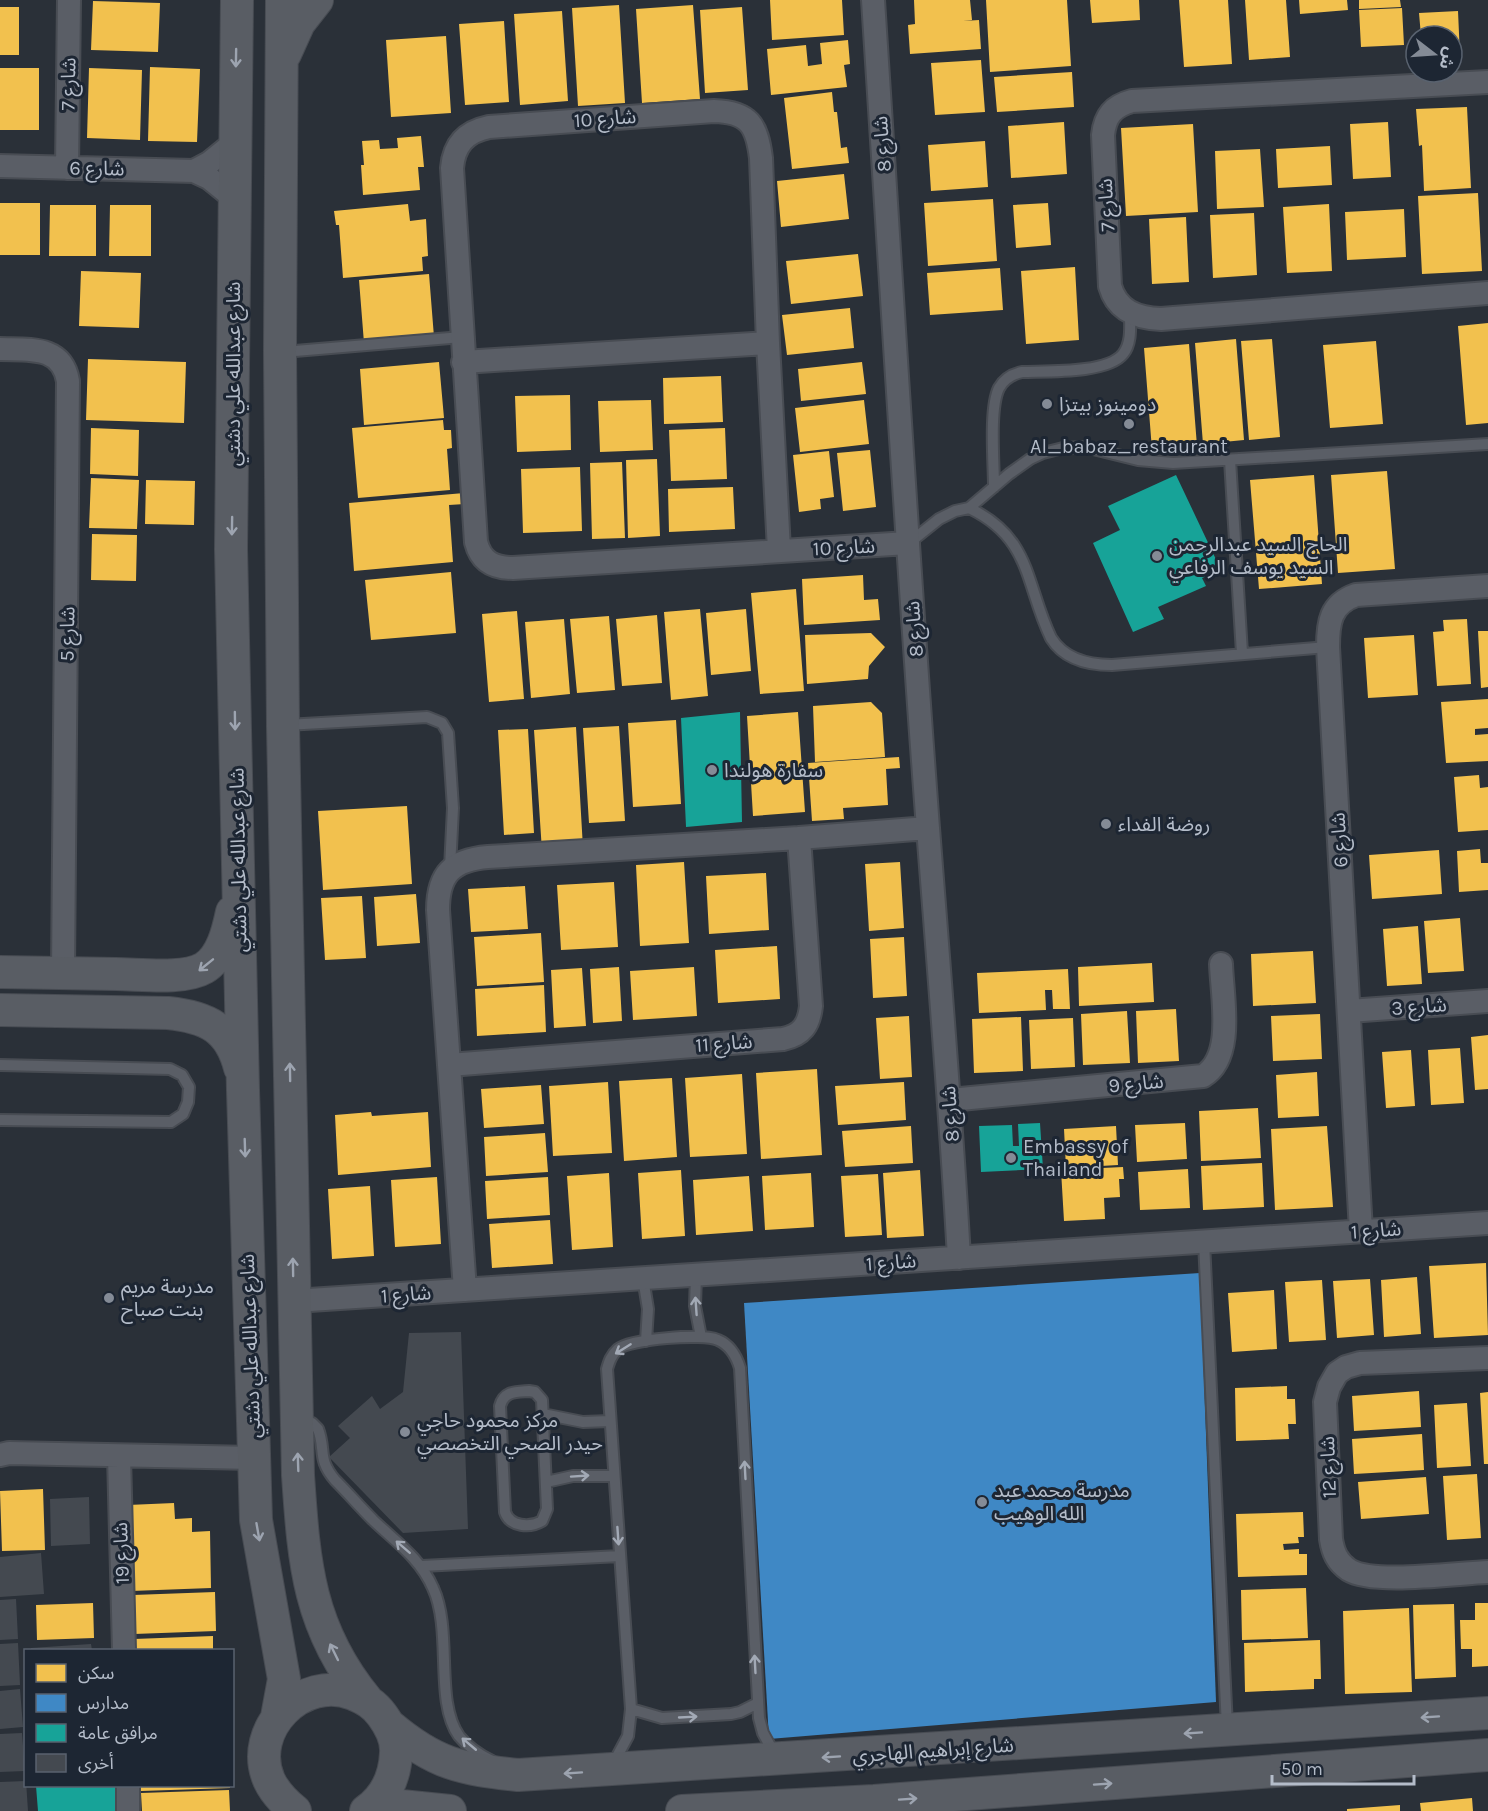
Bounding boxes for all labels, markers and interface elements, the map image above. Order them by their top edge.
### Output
north arrow [1404,24,1464,84]
text: ش [1436,45,1460,72]
one-way arrow [230,48,242,68]
street label: شارع 7 [57,57,83,111]
street label: شارع 10 [573,105,637,135]
street label: شارع 8 [869,115,899,173]
street label: شارع 6 [69,157,125,183]
street label: شارع 7 [1094,178,1122,232]
street label: شارع عبدالله علي دشتي [222,282,249,466]
place label: دومينوز بيتزا [1059,393,1156,416]
marker: دومينوز بيتزا [1040,397,1054,411]
marker: Al_babaz_restaurant [1122,417,1136,431]
place label: Al_babaz_restaurant [1030,435,1228,458]
one-way arrow [226,516,237,536]
place label: الحاج السيد عبدالرحمن السيد يوسف الرفاعي [1169,533,1347,583]
street label: شارع 10 [812,534,876,564]
marker: الحاج السيد عبدالرحمن السيد يوسف الرفاعي [1150,549,1164,563]
street label: شارع 8 [901,600,931,658]
street label: شارع 5 [56,606,82,662]
one-way arrow [229,711,241,731]
place label: سفارة هولندا [724,759,823,782]
marker: سفارة هولندا [705,763,719,777]
street label: شارع عبدالله علي دشتي [225,767,255,953]
street label: شارع 6 [1327,812,1355,868]
place label: روضة الفداء [1118,813,1210,836]
marker: روضة الفداء [1099,817,1113,831]
one-way arrow [198,958,214,971]
street label: شارع 3 [1391,993,1448,1023]
street label: شارع 11 [695,1030,753,1060]
one-way arrow [284,1062,295,1082]
street label: شارع 9 [1107,1070,1165,1100]
street label: شارع 8 [937,1085,967,1143]
place label: Embassy of Thailand [1023,1135,1128,1181]
one-way arrow [239,1138,251,1158]
marker: Embassy of Thailand [1004,1151,1018,1165]
street label: شارع 1 [1350,1217,1402,1247]
street label: شارع 1 [865,1249,917,1279]
street label: شارع عبدالله علي دشتي [236,1253,269,1439]
one-way arrow [287,1257,299,1277]
place label: مدرسة مريم بنت صباح [121,1275,214,1324]
street label: شارع 1 [380,1281,432,1311]
marker: مدرسة مريم بنت صباح [102,1291,116,1305]
one-way arrow [690,1297,701,1317]
one-way arrow [614,1342,631,1355]
place label: مركز محمود حاجي حيدر الصحي التخصصي [417,1409,603,1459]
marker: مركز محمود حاجي حيدر الصحي التخصصي [398,1425,412,1439]
street label: شارع 12 [1316,1436,1344,1498]
one-way arrow [292,1452,304,1472]
one-way arrow [739,1460,750,1480]
one-way arrow [569,1470,589,1481]
place label: مدرسة محمد عبد الله الوهيب [994,1479,1130,1525]
marker: مدرسة محمد عبد الله الوهيب [975,1495,989,1509]
street label: شارع 19 [109,1522,137,1584]
one-way arrow [253,1522,264,1541]
one-way arrow [613,1526,624,1546]
one-way arrow [396,1540,411,1554]
one-way arrow [327,1643,339,1661]
legend [24,1649,234,1787]
one-way arrow [750,1655,761,1675]
text: سكن [78,1662,114,1684]
text: مدارس [78,1692,129,1714]
one-way arrow [677,1711,697,1722]
one-way arrow [1420,1712,1440,1723]
text: مرافق عامة [78,1722,158,1744]
one-way arrow [1184,1727,1204,1738]
street label: شارع إبراهيم الهاجري [852,1733,1015,1771]
one-way arrow [461,1738,477,1751]
scale bar [1272,1748,1414,1786]
one-way arrow [821,1751,841,1762]
text: أخرى [78,1752,114,1774]
text: 50 m [1281,1758,1323,1780]
one-way arrow [564,1768,584,1779]
one-way arrow [1092,1778,1112,1789]
one-way arrow [898,1793,918,1804]

